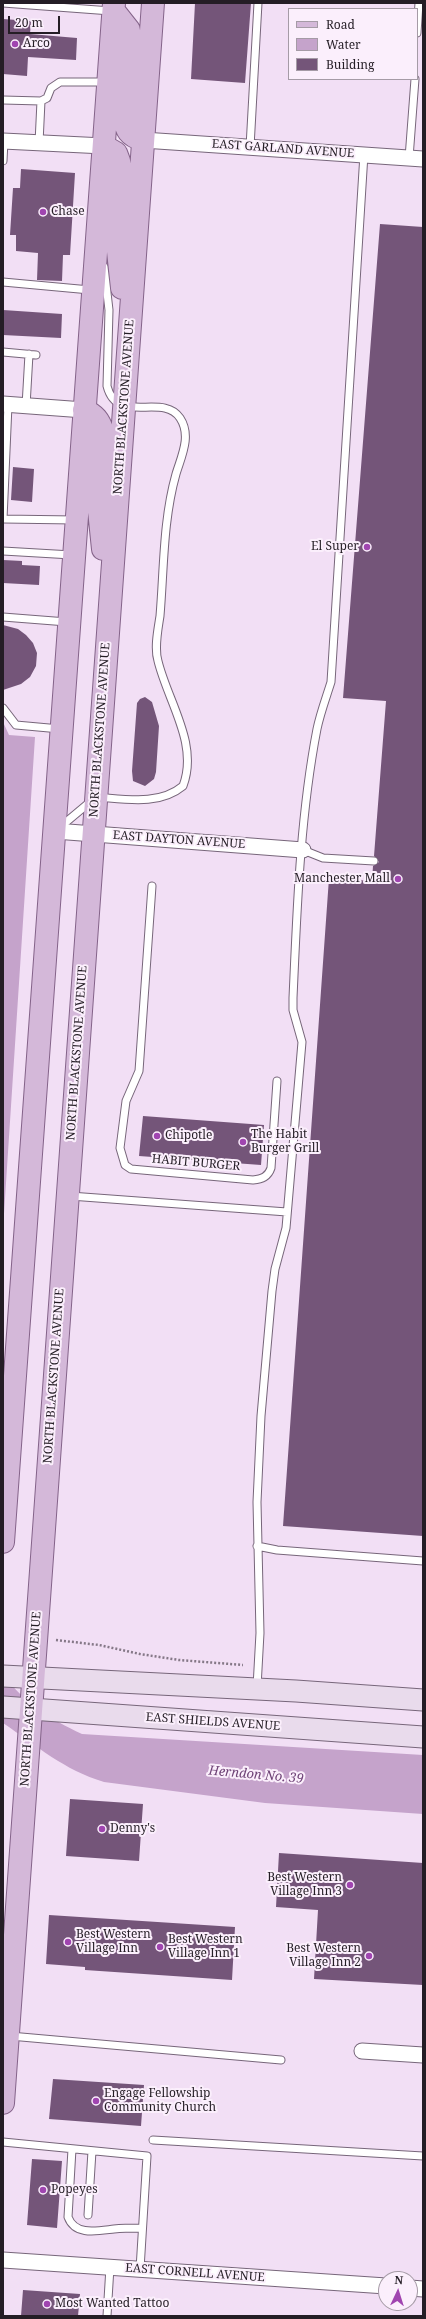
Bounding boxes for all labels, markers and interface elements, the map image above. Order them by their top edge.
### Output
scale bar [10,8,62,34]
legend [288,8,418,80]
text: 20 m [15,14,43,31]
text: Road [326,16,355,33]
text: Water [326,36,361,53]
place label: Arco [23,37,50,51]
marker: Arco [10,39,20,49]
text: Building [326,56,374,73]
street label: EAST GARLAND AVENUE [211,137,355,161]
place label: Chase [51,205,85,219]
marker: Chase [38,207,48,217]
street label: NORTH BLACKSTONE AVENUE [111,319,137,495]
place label: El Super [311,540,359,554]
marker: El Super [362,542,372,552]
street label: NORTH BLACKSTONE AVENUE [87,642,113,818]
street label: EAST DAYTON AVENUE [112,828,246,852]
place label: Manchester Mall [294,872,390,886]
marker: Manchester Mall [393,874,403,884]
street label: NORTH BLACKSTONE AVENUE [64,965,90,1141]
place label: The Habit Burger Grill [251,1128,319,1156]
place label: Chipotle [165,1129,212,1143]
marker: Chipotle [152,1131,162,1141]
marker: The Habit Burger Grill [238,1137,248,1147]
street label: HABIT BURGER [151,1152,241,1174]
street label: NORTH BLACKSTONE AVENUE [41,1288,67,1464]
street label: NORTH BLACKSTONE AVENUE [18,1611,44,1787]
street label: EAST SHIELDS AVENUE [145,1710,281,1734]
water label: Herndon No. 39 [208,1763,304,1787]
place label: Denny's [110,1822,155,1836]
marker: Denny's [97,1824,107,1834]
place label: Best Western Village Inn 3 [267,1871,342,1899]
marker: Best Western Village Inn 3 [345,1880,355,1890]
place label: Best Western Village Inn [76,1928,151,1956]
place label: Best Western Village Inn 1 [168,1933,243,1961]
marker: Best Western Village Inn [63,1937,73,1947]
marker: Best Western Village Inn 1 [155,1942,165,1952]
place label: Best Western Village Inn 2 [286,1942,361,1970]
marker: Best Western Village Inn 2 [364,1951,374,1961]
place label: Engage Fellowship Community Church [104,2087,216,2115]
marker: Engage Fellowship Community Church [91,2096,101,2106]
place label: Popeyes [51,2183,98,2197]
marker: Popeyes [38,2185,48,2195]
street label: EAST CORNELL AVENUE [125,2261,265,2285]
north arrow [378,2271,418,2311]
text: N [394,2272,404,2287]
place label: Most Wanted Tattoo [55,2297,169,2311]
marker: Most Wanted Tattoo [42,2299,52,2309]

